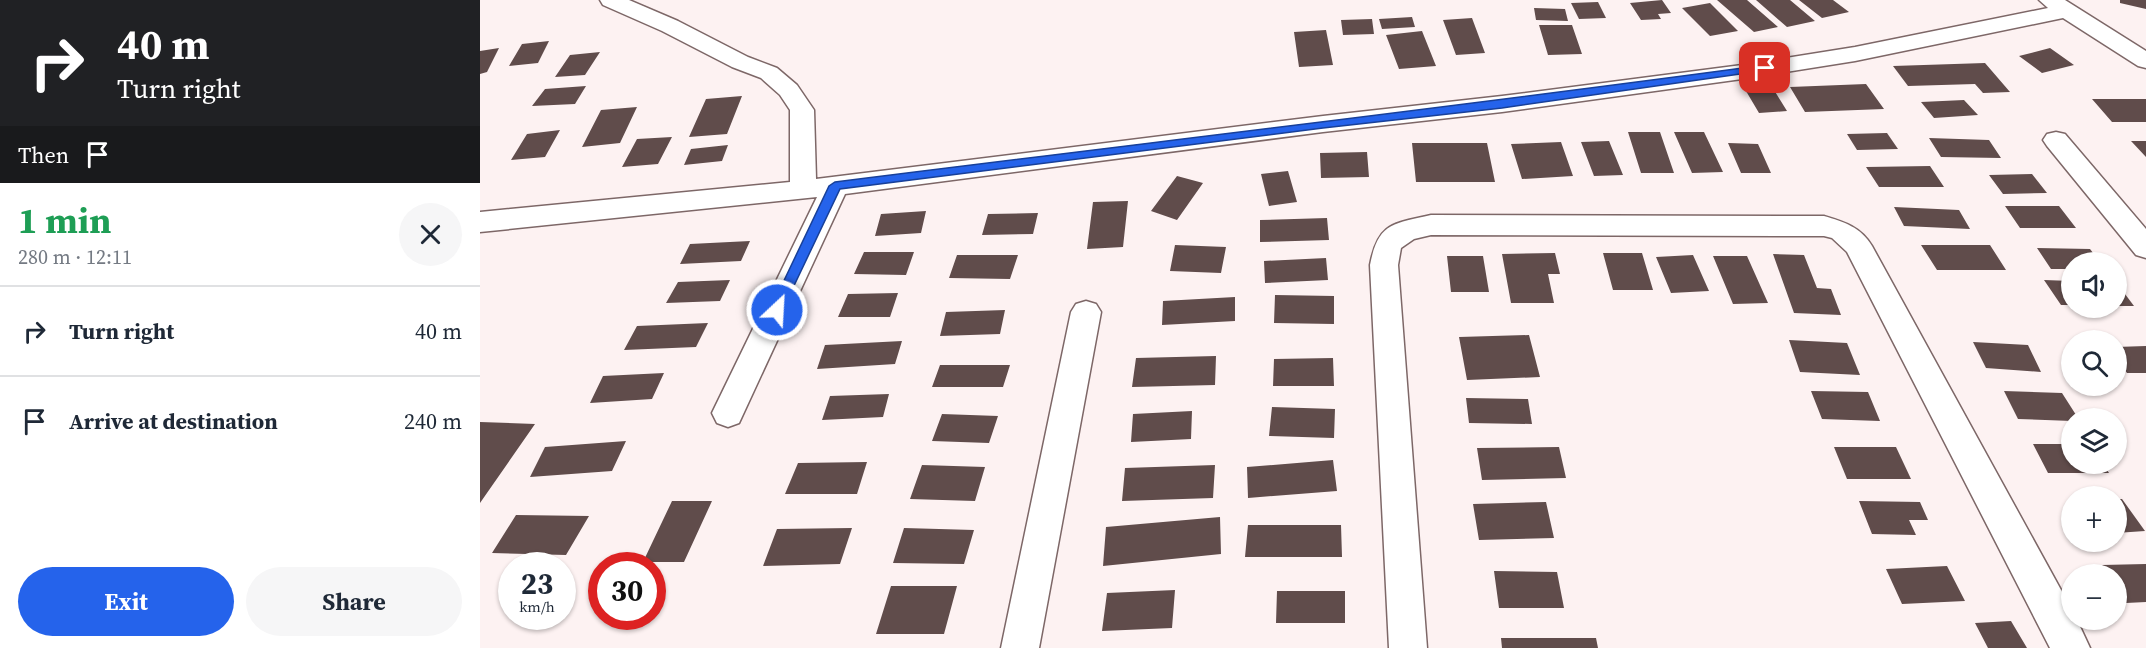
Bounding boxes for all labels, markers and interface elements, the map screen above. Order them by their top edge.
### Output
text: 40 m [117,15,210,73]
icon: right [18,24,96,102]
pin [1739,42,1790,93]
icon: arrive [1748,51,1781,84]
text: Turn right [117,70,241,107]
icon: arrive [81,138,114,171]
text: Then [18,140,69,170]
text: 1 min [18,196,111,245]
button: close [399,203,462,266]
text: 280 m · 12:11 [18,243,132,271]
map controls [2061,252,2127,630]
button: sound [2061,252,2127,318]
position arrow [745,278,809,342]
icon: right [18,315,51,348]
text: Turn right [69,316,174,346]
text: 40 m [415,316,462,346]
button: search [2061,330,2127,396]
icon: arrive [18,405,51,438]
text: Arrive at destination [69,406,278,436]
text: 240 m [404,406,462,436]
button: layers [2061,408,2127,474]
button: + [2061,486,2127,552]
speed limit sign: 30 [588,552,666,630]
text: 23 [521,563,553,604]
button: − [2061,564,2127,630]
button: Exit [18,567,234,636]
button: Share [246,567,462,636]
text: km/h [519,596,555,617]

